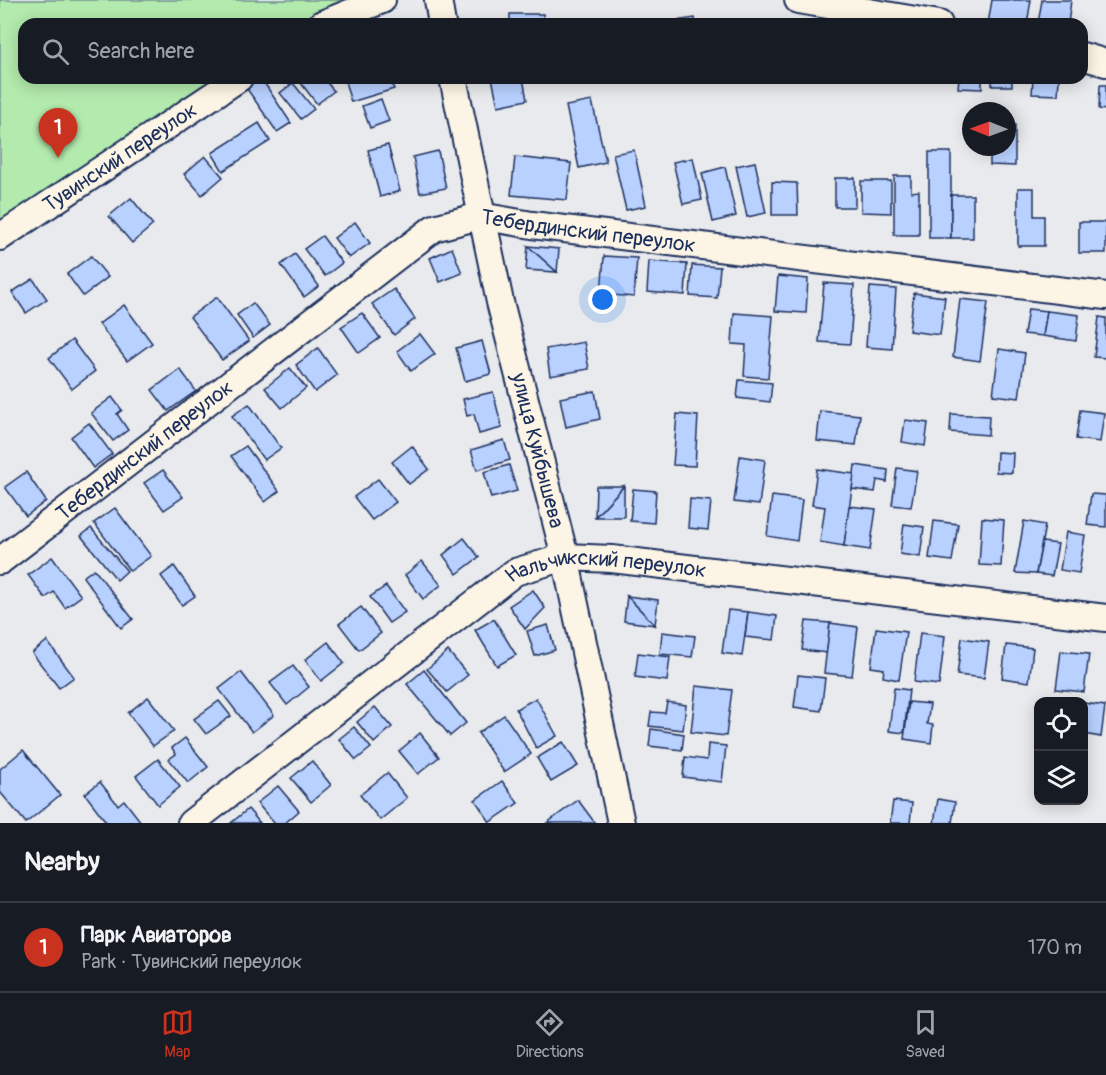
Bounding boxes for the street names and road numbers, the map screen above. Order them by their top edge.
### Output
street label: Тувинский переулок [38,96,202,218]
street label: Тебердинский переулок [479,203,697,259]
street label: улица Куйбышева [505,369,571,531]
street label: Тебердинский переулок [51,374,238,527]
street label: Нальчикский переулок [499,544,708,589]

